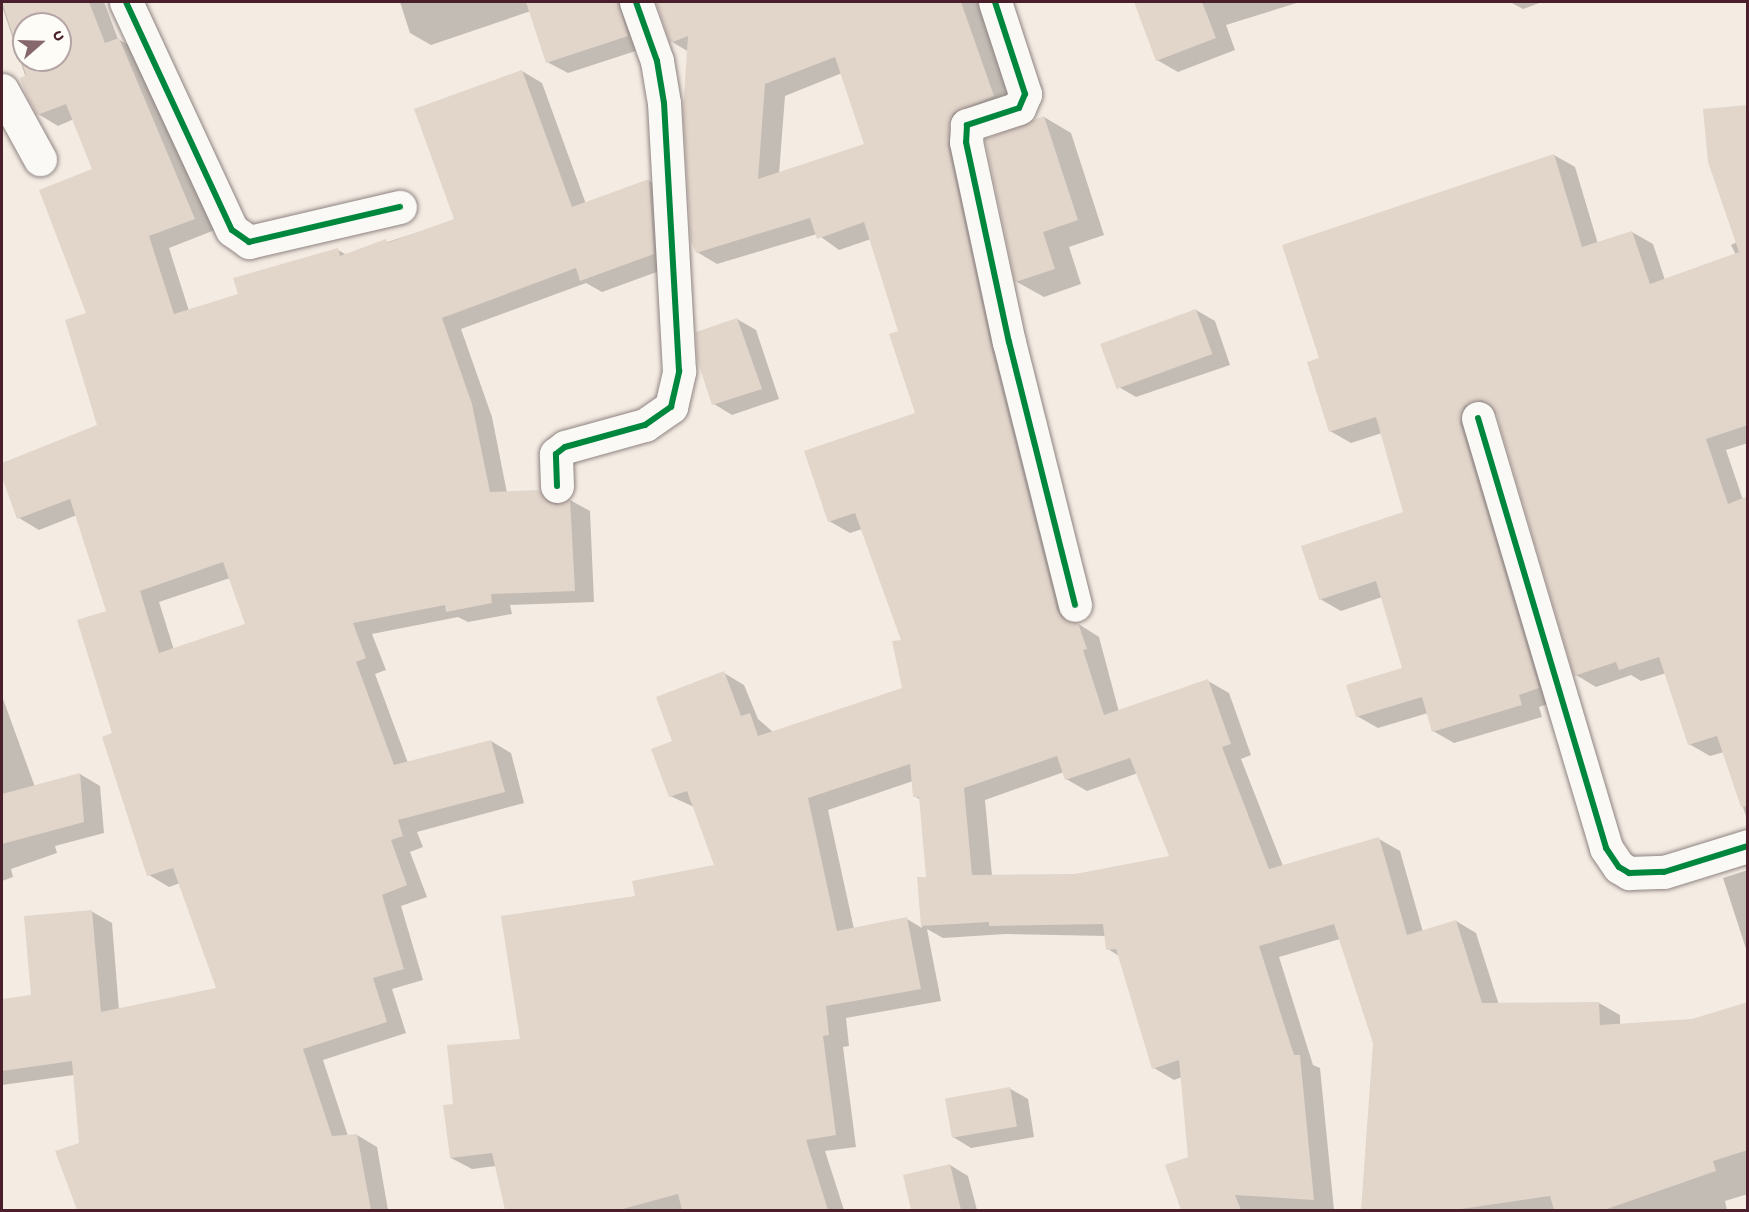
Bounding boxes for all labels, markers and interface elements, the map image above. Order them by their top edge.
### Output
north arrow [12,12,72,72]
text: U [47,29,68,44]

